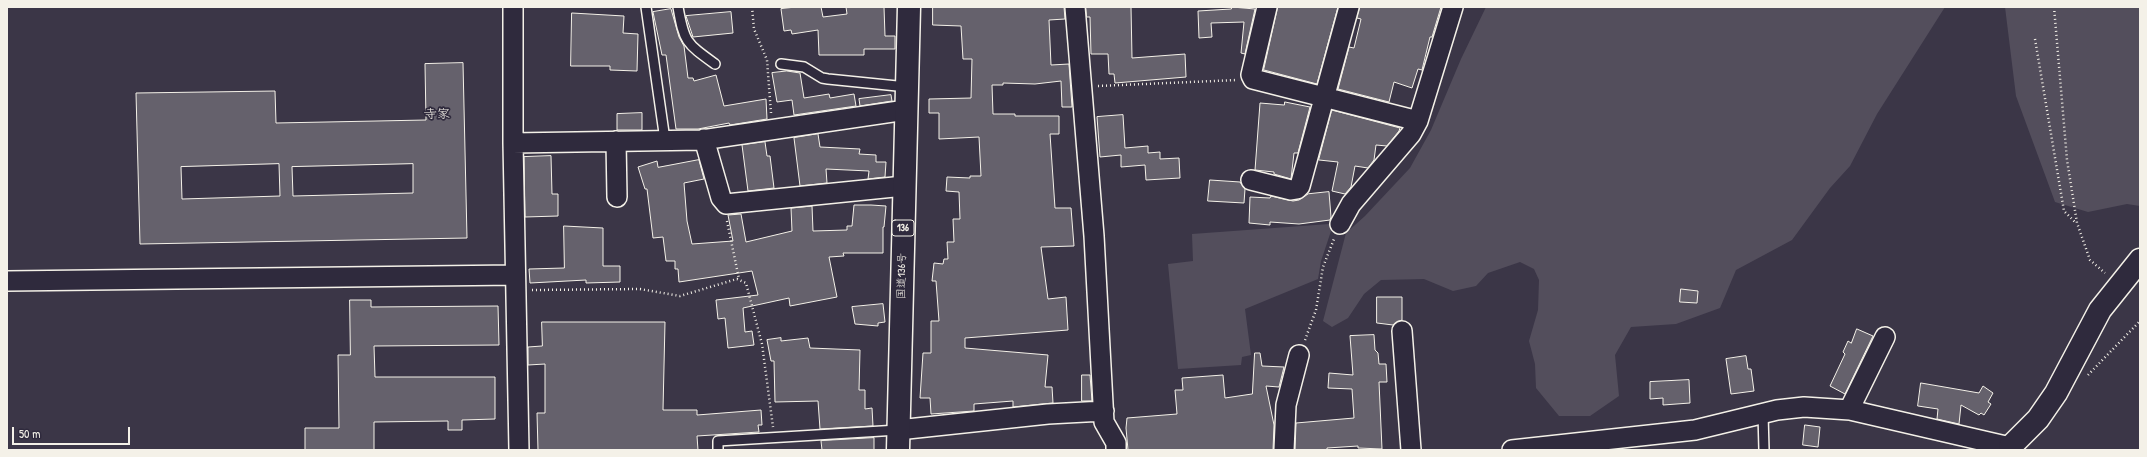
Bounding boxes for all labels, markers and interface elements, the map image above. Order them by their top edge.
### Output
district label: 寺家 [424,107,450,123]
road number: 136 [892,220,914,236]
street label: 国道136号 [895,253,909,299]
scale bar [14,419,132,445]
text: 50 m [19,425,40,442]

